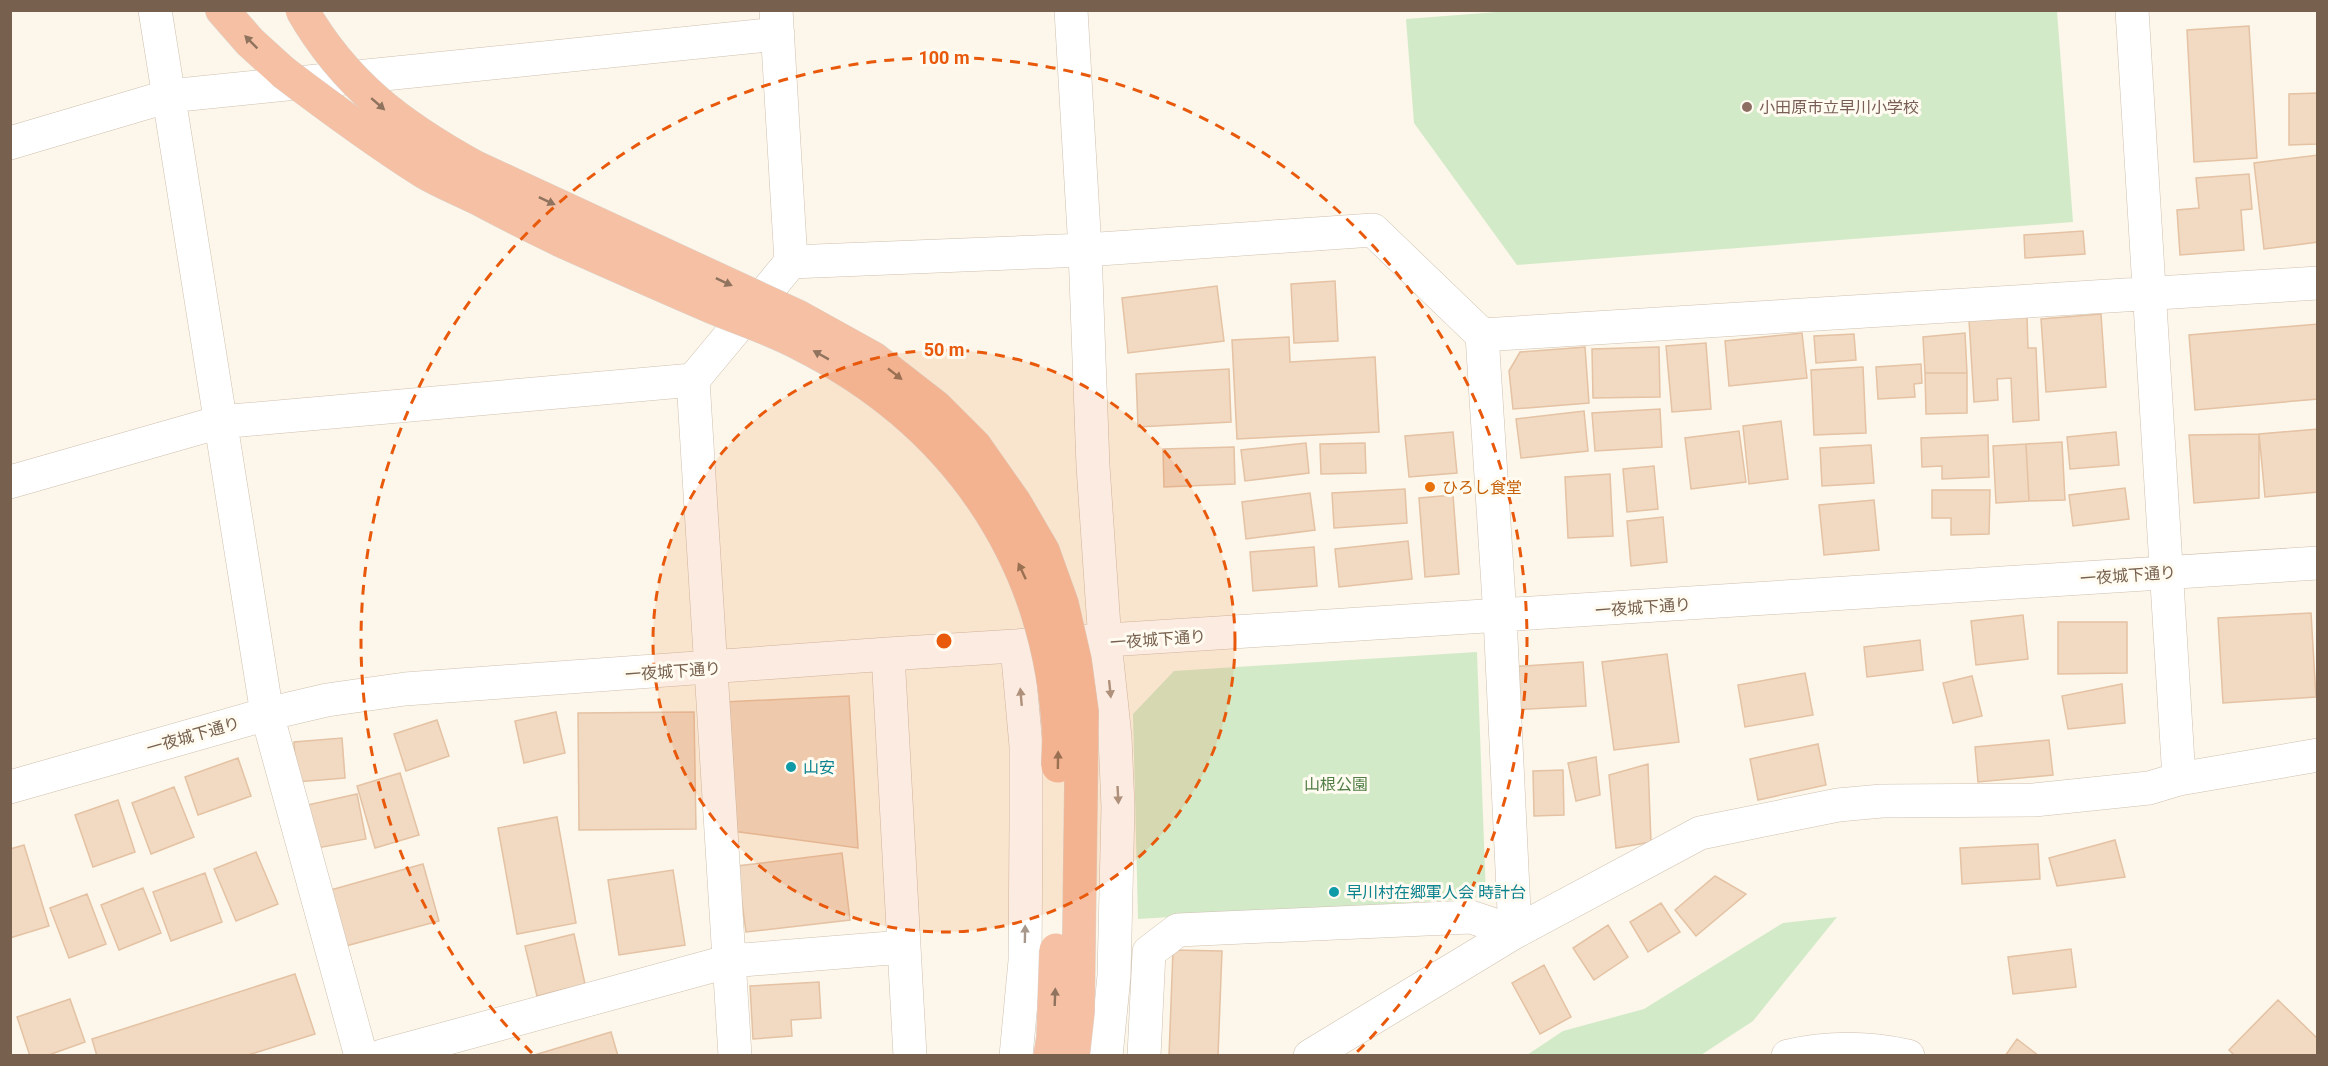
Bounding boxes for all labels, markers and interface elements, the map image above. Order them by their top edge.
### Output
one-way arrow [245,36,259,50]
text: 100 m [918,47,970,68]
one-way arrow [370,97,385,110]
place label: 小田原市立早川小学校 [1759,98,1919,117]
marker: 小田原市立早川小学校 [1740,100,1754,114]
one-way arrow [538,196,555,205]
one-way arrow [716,277,734,287]
text: 50 m [924,339,964,360]
one-way arrow [812,350,829,360]
one-way arrow [888,368,903,380]
place label: ひろし食堂 [1442,478,1522,497]
marker: ひろし食堂 [1423,480,1437,494]
one-way arrow [1017,562,1026,579]
street label: 一夜城下通り [2079,563,2177,588]
street label: 一夜城下通り [1594,595,1692,620]
street label: 一夜城下通り [1109,627,1207,652]
centre of rings [934,631,954,651]
street label: 一夜城下通り [624,659,722,684]
one-way arrow [1105,680,1115,699]
one-way arrow [1016,687,1026,706]
street label: 一夜城下通り [144,713,242,758]
one-way arrow [1053,751,1063,770]
place label: 山安 [803,758,835,777]
marker: 山安 [784,760,798,774]
park label: 山根公園 [1304,775,1368,794]
one-way arrow [1113,786,1122,805]
place label: 早川村在郷軍人会 時計台 [1346,883,1526,902]
marker: 早川村在郷軍人会 時計台 [1327,885,1341,899]
one-way arrow [1020,925,1030,944]
one-way arrow [1050,988,1059,1007]

